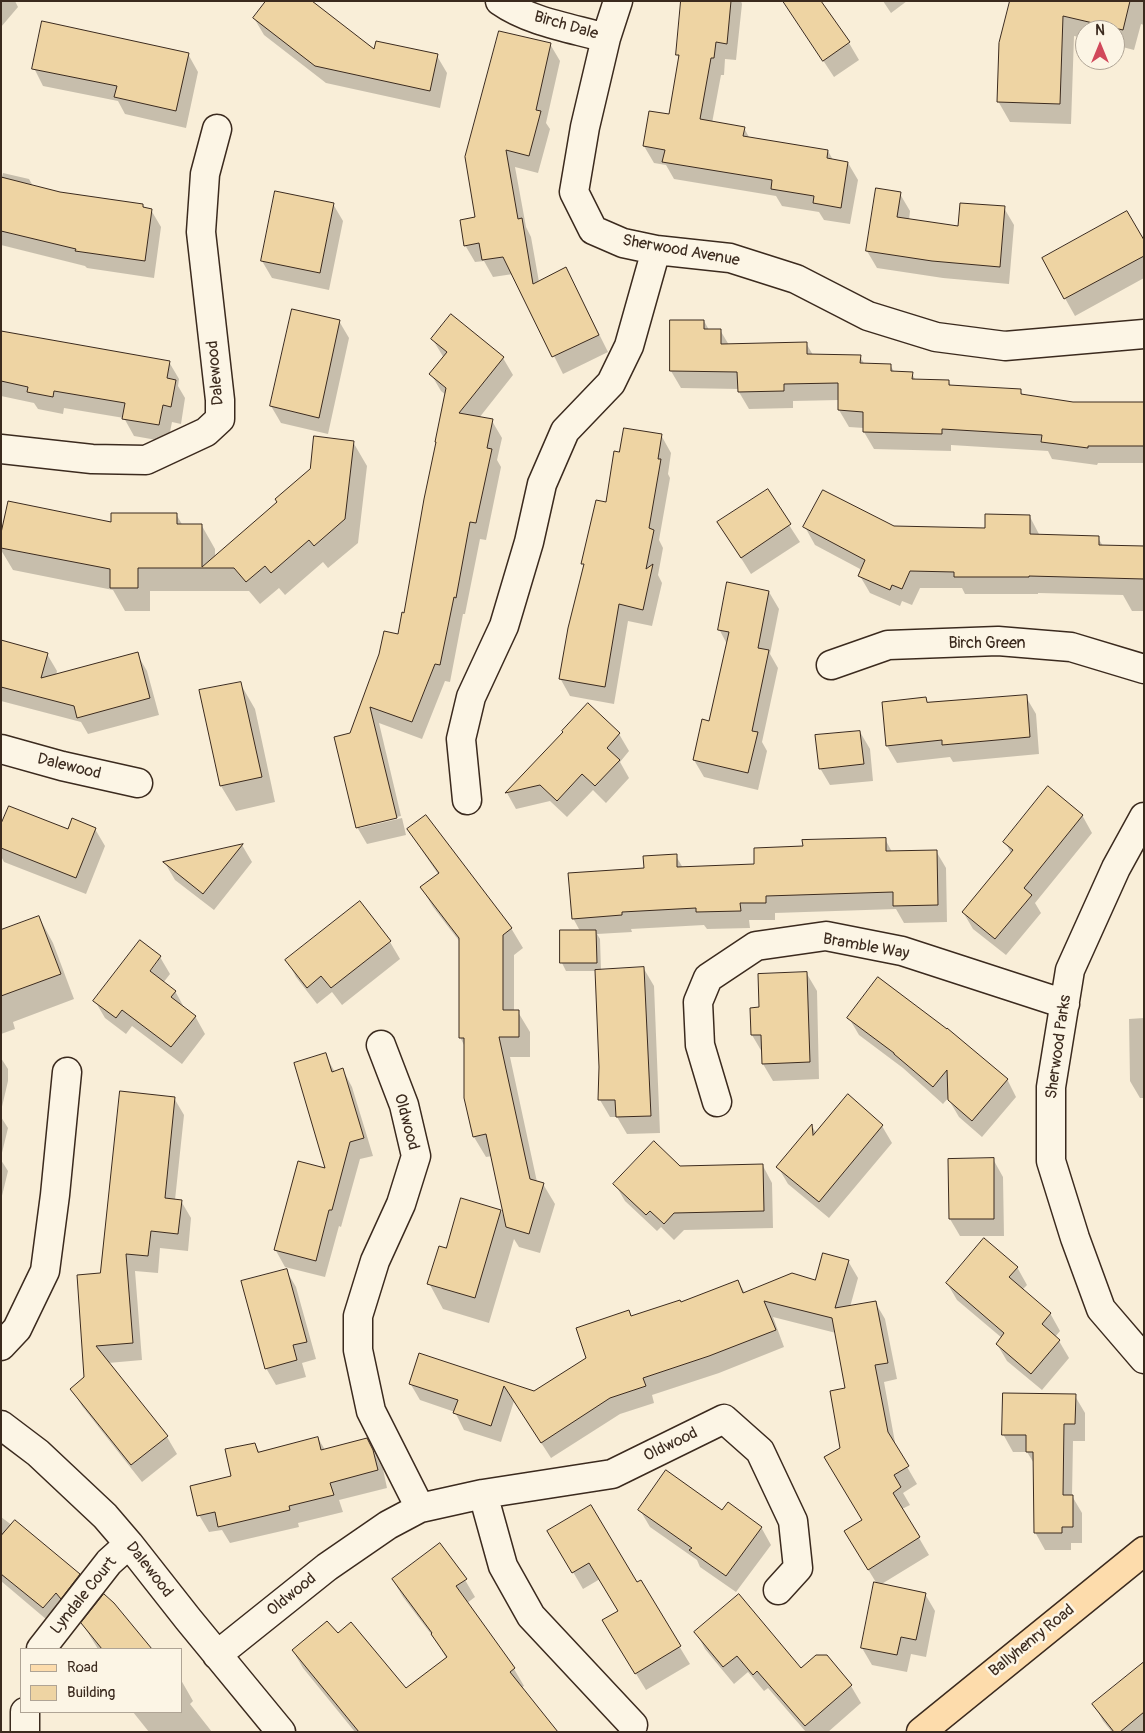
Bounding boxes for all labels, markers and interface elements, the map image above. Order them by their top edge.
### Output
street label: Birch Dale [532,8,600,44]
north arrow [1075,20,1125,70]
text: N [1095,22,1105,39]
street label: Sherwood Avenue [621,231,741,271]
street label: Dalewood [204,340,228,406]
street label: Birch Green [948,634,1026,654]
street label: Dalewood [35,750,103,784]
street label: Bramble Way [821,930,911,964]
street label: Sherwood Parks [1042,994,1076,1100]
street label: Oldwood [389,1092,423,1152]
street label: Oldwood [641,1424,701,1466]
street label: Dalewood [121,1538,177,1602]
street label: Lyndale Court [47,1553,121,1639]
street label: Oldwood [264,1569,320,1621]
street label: Ballyhenry Road [985,1601,1079,1681]
legend [20,1648,182,1713]
text: Road [67,1658,98,1677]
text: Building [67,1683,115,1702]

